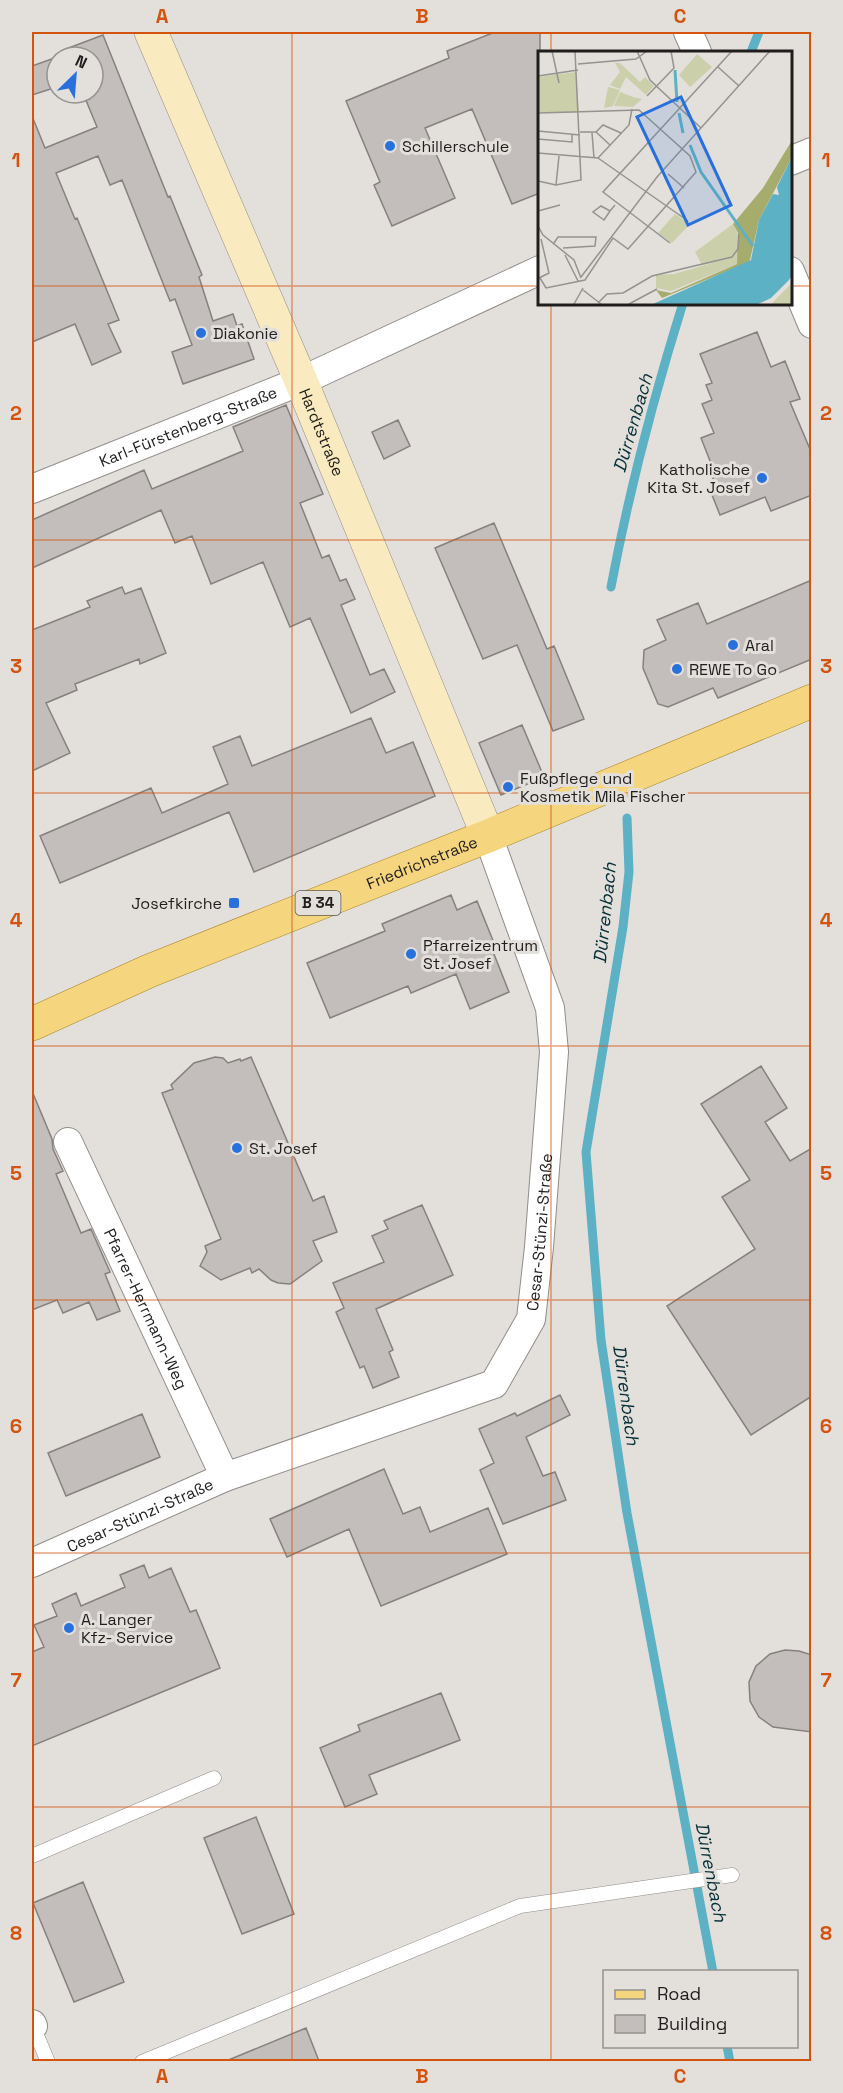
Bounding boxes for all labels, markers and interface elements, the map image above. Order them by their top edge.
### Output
text: A [156,3,169,29]
text: B [415,3,429,29]
text: C [674,3,687,29]
north arrow [45,45,105,105]
text: N [72,50,90,74]
inset map [538,51,792,304]
place label: Schillerschule [402,136,509,157]
marker: Schillerschule [383,139,397,153]
text: 1 [11,147,21,173]
text: 1 [821,147,831,173]
place label: Diakonie [213,323,278,344]
marker: Diakonie [194,326,208,340]
water label: Dürrenbach [607,370,658,475]
street label: Karl-Fürstenberg-Straße [96,382,280,472]
street label: Hardtstraße [294,385,349,479]
text: 2 [10,400,22,426]
text: 2 [820,400,832,426]
place label: Katholische Kita St. Josef [647,459,750,498]
marker: Katholische Kita St. Josef [755,471,769,485]
place label: Aral [745,635,774,656]
marker: Aral [726,638,740,652]
text: 3 [10,653,22,679]
text: 3 [820,653,832,679]
place label: REWE To Go [689,659,777,680]
marker: REWE To Go [670,662,684,676]
place label: Fußpflege und Kosmetik Mila Fischer [520,768,686,807]
marker: Fußpflege und Kosmetik Mila Fischer [501,780,515,794]
street label: Friedrichstraße [363,831,481,894]
water label: Dürrenbach [588,860,621,965]
road number: B 34 [296,891,340,915]
place label: Josefkirche [131,893,222,914]
marker: Josefkirche [227,896,241,910]
text: 4 [10,907,23,933]
text: 4 [820,907,833,933]
place label: Pfarreizentrum St. Josef [423,935,538,974]
marker: Pfarreizentrum St. Josef [404,947,418,961]
place label: St. Josef [249,1138,317,1159]
marker: St. Josef [230,1141,244,1155]
street label: Cesar-Stünzi-Straße [522,1152,557,1312]
text: 5 [10,1160,22,1186]
text: 5 [820,1160,832,1186]
street label: Pfarrer-Herrmann-Weg [99,1225,192,1393]
water label: Dürrenbach [608,1343,645,1448]
text: 6 [10,1413,22,1439]
text: 6 [820,1413,832,1439]
street label: Cesar-Stünzi-Straße [63,1474,217,1557]
place label: A. Langer Kfz- Service [81,1609,173,1648]
marker: A. Langer Kfz- Service [62,1621,76,1635]
text: 7 [10,1667,22,1693]
text: 7 [820,1667,832,1693]
water label: Dürrenbach [691,1820,733,1925]
text: 8 [10,1920,22,1946]
text: 8 [820,1920,832,1946]
legend [603,1970,798,2048]
text: Road [657,1982,701,2005]
text: Building [657,2012,727,2035]
text: A [156,2063,169,2089]
text: B [415,2063,429,2089]
text: C [674,2063,687,2089]

